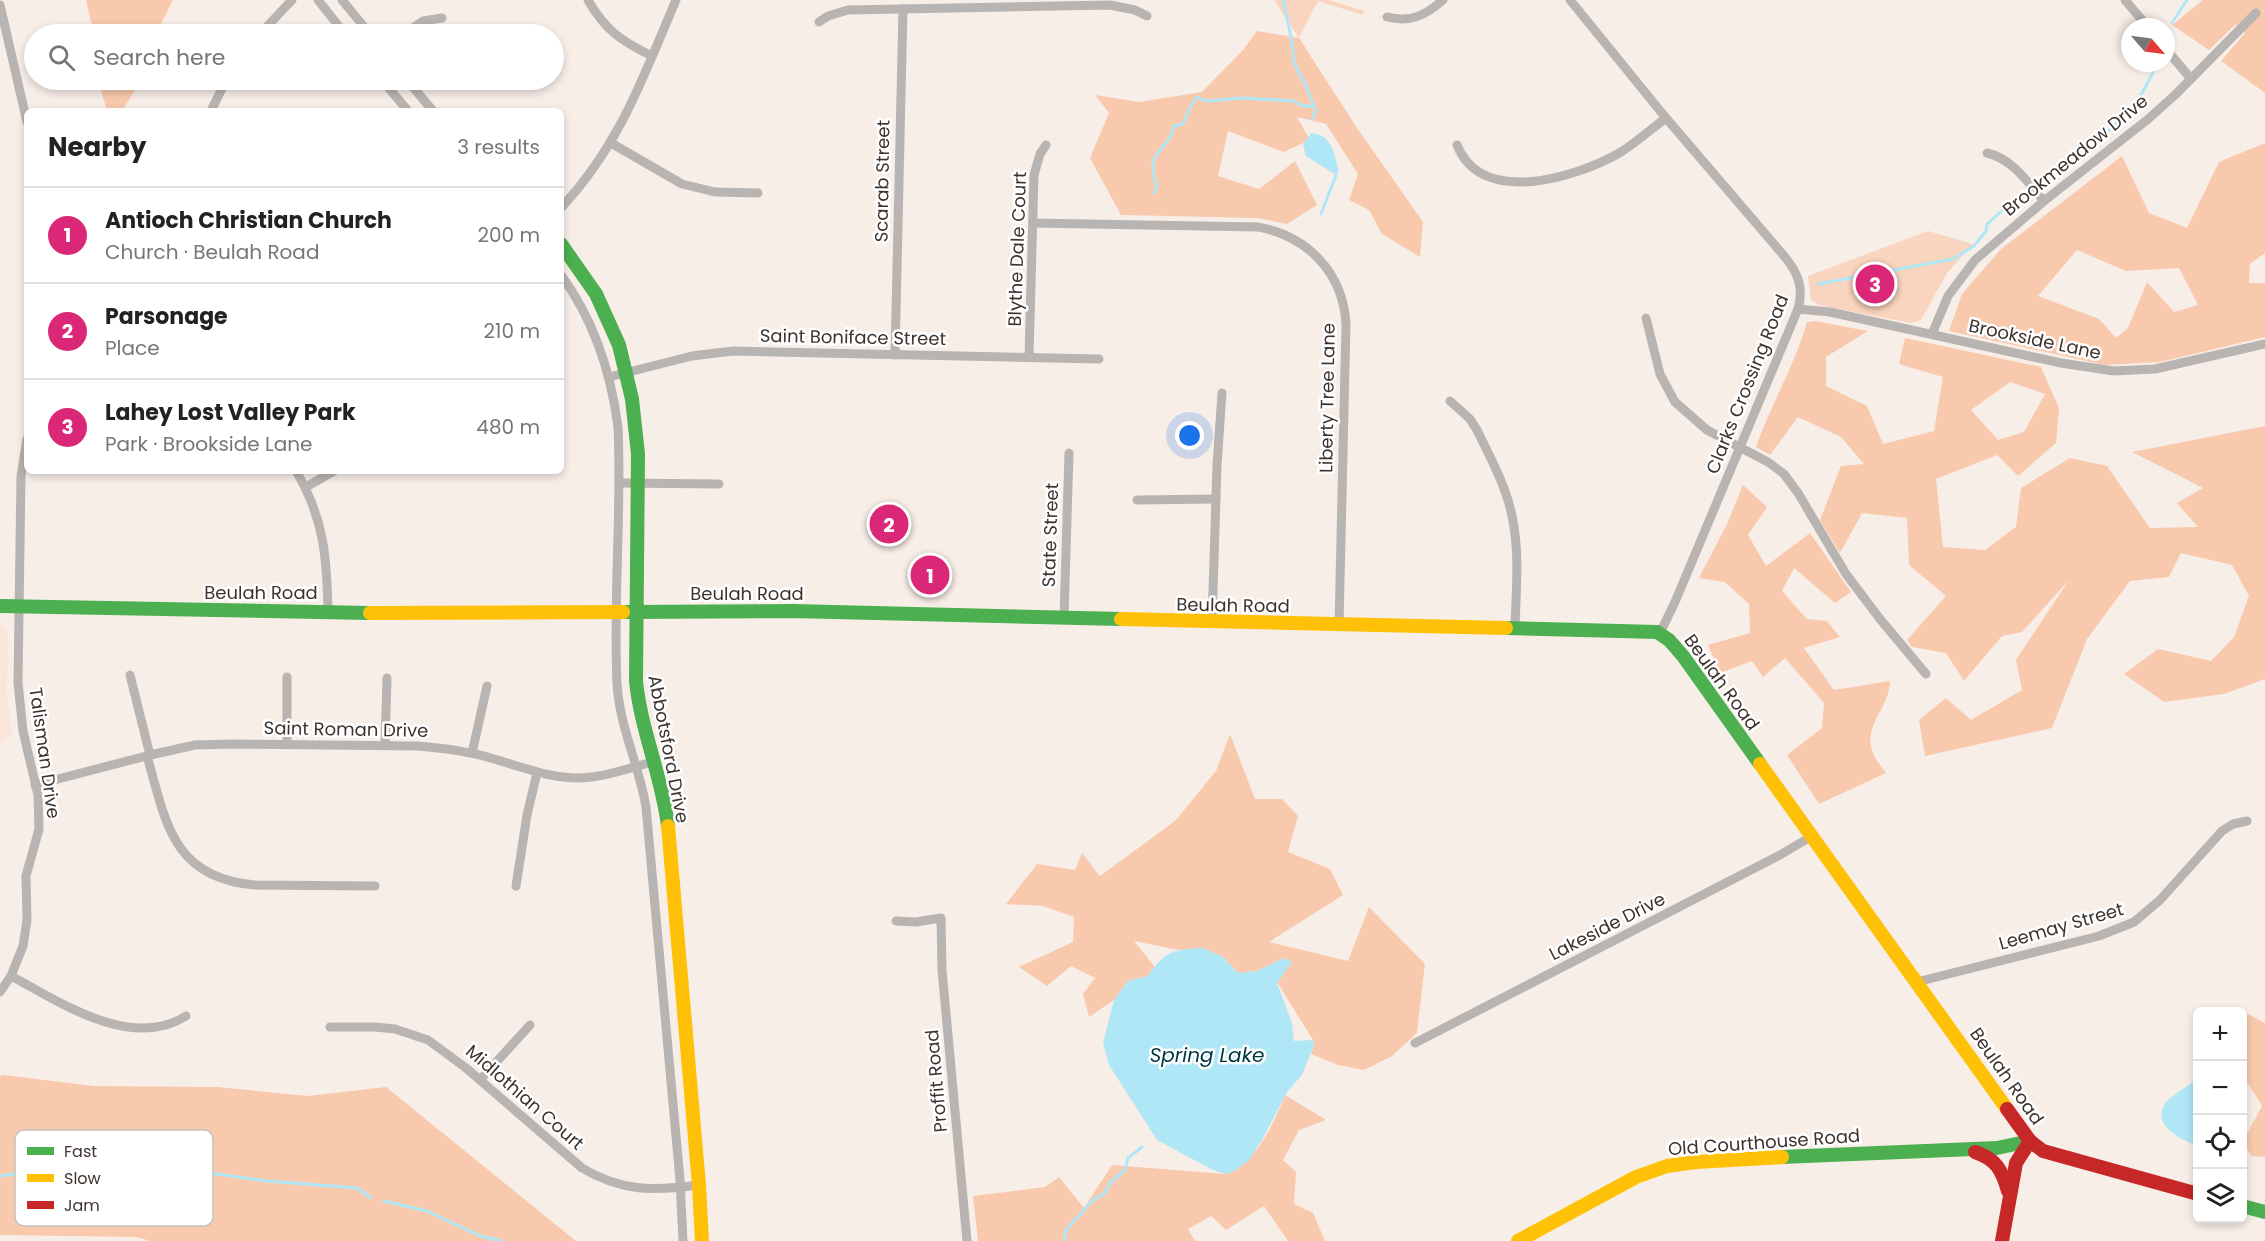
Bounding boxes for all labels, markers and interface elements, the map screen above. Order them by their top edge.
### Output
north arrow [2121,18,2175,72]
search box [24,24,564,90]
icon: search [45,41,78,74]
text: Search here [93,42,226,73]
street label: Brookmeadow Drive [1997,89,2153,221]
street label: Scarab Street [868,120,896,242]
text: Nearby [48,129,146,165]
text: 3 results [457,133,540,161]
street label: Blythe Dale Court [1002,171,1032,327]
text: Antioch Christian Church [105,205,392,236]
text: 1 [64,221,71,249]
text: 200 m [477,221,540,249]
text: Church · Beulah Road [105,238,319,266]
pin: 3 [1856,262,1894,306]
street label: Clarks Crossing Road [1700,291,1794,477]
text: Parsonage [105,301,228,332]
street label: Brookside Lane [1967,313,2103,365]
text: 2 [62,317,73,345]
text: 210 m [484,317,540,345]
street label: Saint Boniface Street [760,323,946,351]
street label: Liberty Tree Lane [1313,323,1341,473]
text: Place [105,334,160,362]
text: Lahey Lost Valley Park [105,397,356,428]
text: 3 [61,413,74,441]
text: 480 m [476,413,540,441]
your location [1175,421,1204,450]
text: Park · Brookside Lane [105,430,312,458]
street label: State Street [1036,482,1064,588]
pin: 2 [870,502,908,546]
pin: 1 [910,552,950,598]
street label: Beulah Road [204,580,318,605]
street label: Beulah Road [690,581,804,606]
street label: Beulah Road [1176,592,1290,618]
street label: Beulah Road [1679,629,1765,735]
street label: Abbotsford Drive [642,673,696,825]
street label: Talisman Drive [23,686,67,820]
street label: Saint Roman Drive [263,715,429,743]
street label: Lakeside Drive [1545,886,1669,966]
street label: Leemay Street [1996,896,2126,956]
map controls [2193,1007,2247,1223]
button: + [2193,1007,2247,1061]
street label: Beulah Road [1964,1022,2050,1130]
street label: Proffit Road [919,1029,953,1133]
street label: Midlothian Court [460,1039,590,1155]
water label: Spring Lake [1150,1041,1264,1069]
button: − [2193,1061,2247,1115]
button: locate [2193,1115,2247,1169]
street label: Old Courthouse Road [1667,1123,1861,1161]
legend [15,1130,213,1226]
text: Fast [64,1140,97,1163]
text: Slow [64,1167,101,1190]
button: layers [2193,1169,2247,1223]
text: Jam [64,1194,100,1217]

